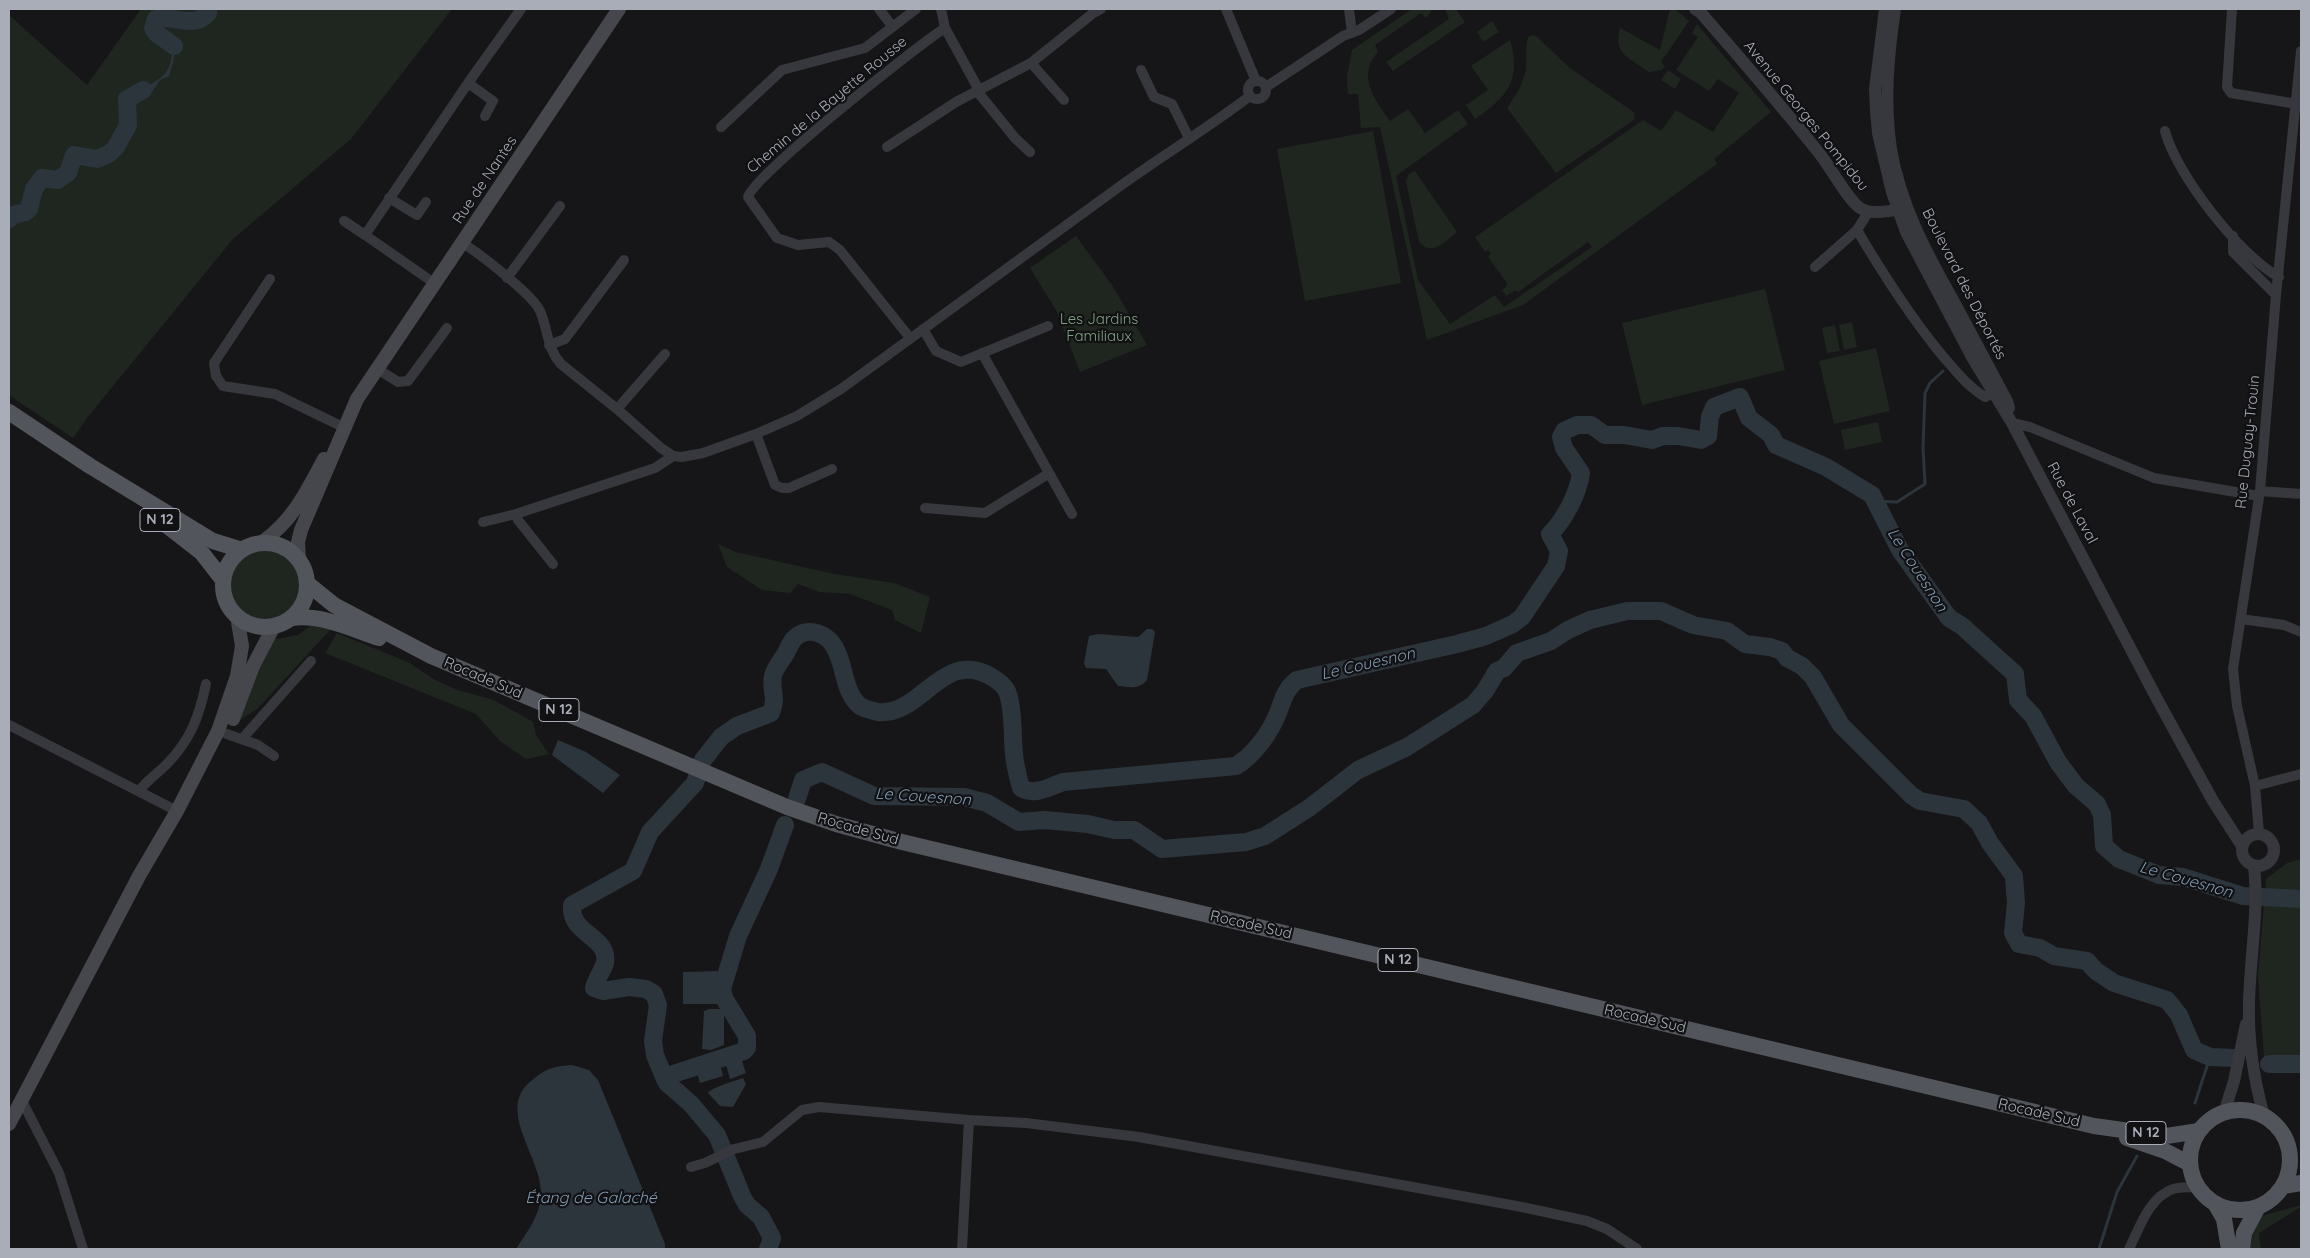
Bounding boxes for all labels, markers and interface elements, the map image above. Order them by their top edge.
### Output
street label: Chemin de la Bayette Rousse [743,33,911,177]
street label: Avenue Georges Pompidou [1740,37,1872,195]
street label: Rue de Nantes [449,133,521,227]
street label: Boulevard des Déportés [1918,205,2010,363]
park label: Les Jardins Familiaux [1060,310,1138,345]
street label: Rue Duguay-Trouin [2232,374,2264,510]
street label: Rue de Laval [2043,459,2101,547]
road number: N 12 [140,508,180,532]
water label: Le Couesnon [1883,525,1951,615]
water label: Le Couesnon [1319,644,1417,684]
street label: Rocade Sud [441,653,525,703]
road number: N 12 [539,698,579,722]
water label: Le Couesnon [875,784,971,810]
street label: Rocade Sud [815,809,901,849]
water label: Le Couesnon [2137,858,2235,902]
street label: Rocade Sud [1208,907,1294,943]
road number: N 12 [1378,948,1418,972]
street label: Rocade Sud [1602,1001,1688,1037]
street label: Rocade Sud [1996,1095,2082,1131]
road number: N 12 [2126,1122,2166,1144]
water label: Étang de Galaché [525,1188,657,1208]

